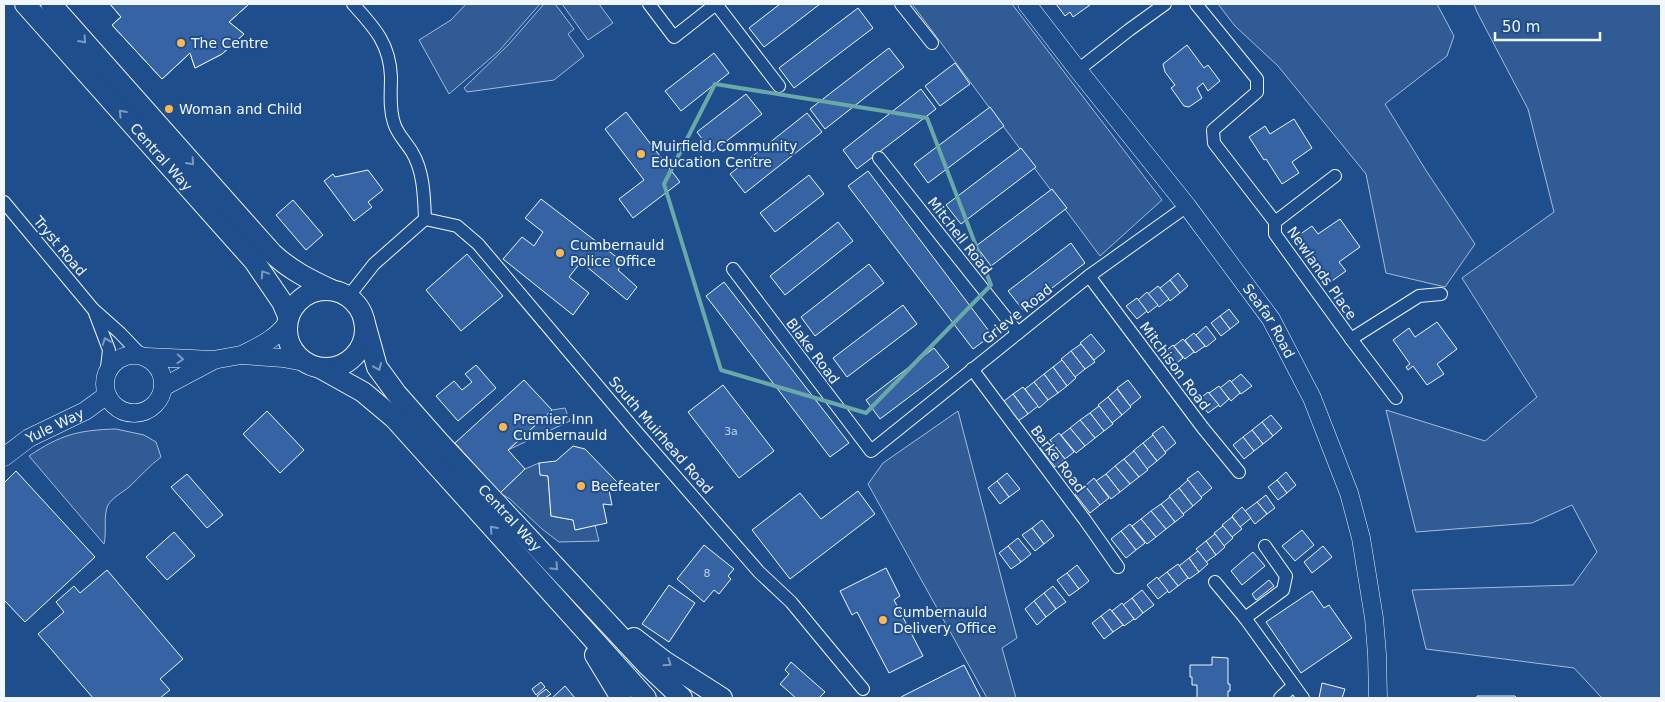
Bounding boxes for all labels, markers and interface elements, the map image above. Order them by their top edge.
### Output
scale bar [1495,10,1600,42]
text: 50 m [1502,18,1540,36]
one-way arrow [77,35,86,44]
place label: The Centre [190,35,268,51]
marker: The Centre [175,37,187,49]
place label: Woman and Child [179,101,302,117]
marker: Woman and Child [163,103,175,115]
one-way arrow [118,109,127,118]
street label: Central Way [127,120,196,194]
place label: Muirfield Community Education Centre [651,138,797,170]
marker: Muirfield Community Education Centre [635,148,647,160]
one-way arrow [185,156,194,165]
street label: Mitchell Road [925,194,995,278]
street label: Tryst Road [30,212,90,279]
street label: Newlands Place [1284,223,1360,323]
place label: Cumbernauld Police Office [570,237,664,269]
marker: Cumbernauld Police Office [554,247,566,259]
one-way arrow [260,270,270,279]
street label: Grieve Road [979,281,1055,347]
street label: Seafar Road [1240,281,1298,361]
street label: Blake Road [783,315,843,387]
street label: Mitchison Road [1137,319,1213,413]
one-way arrow [102,338,112,346]
one-way arrow [176,353,184,364]
one-way arrow [372,362,383,371]
street label: South Muirhead Road [606,373,716,497]
street label: Yule Way [22,405,86,447]
place label: Premier Inn Cumbernauld [513,411,607,443]
marker: Premier Inn Cumbernauld [497,421,509,433]
street label: Barke Road [1028,422,1088,496]
house number: 3a [724,425,738,438]
place label: Beefeater [591,478,660,494]
marker: Beefeater [575,480,587,492]
street label: Central Way [475,481,545,555]
one-way arrow [490,525,499,534]
one-way arrow [549,561,558,570]
house number: 8 [704,567,711,580]
place label: Cumbernauld Delivery Office [893,604,996,636]
marker: Cumbernauld Delivery Office [877,614,889,626]
one-way arrow [662,657,672,666]

